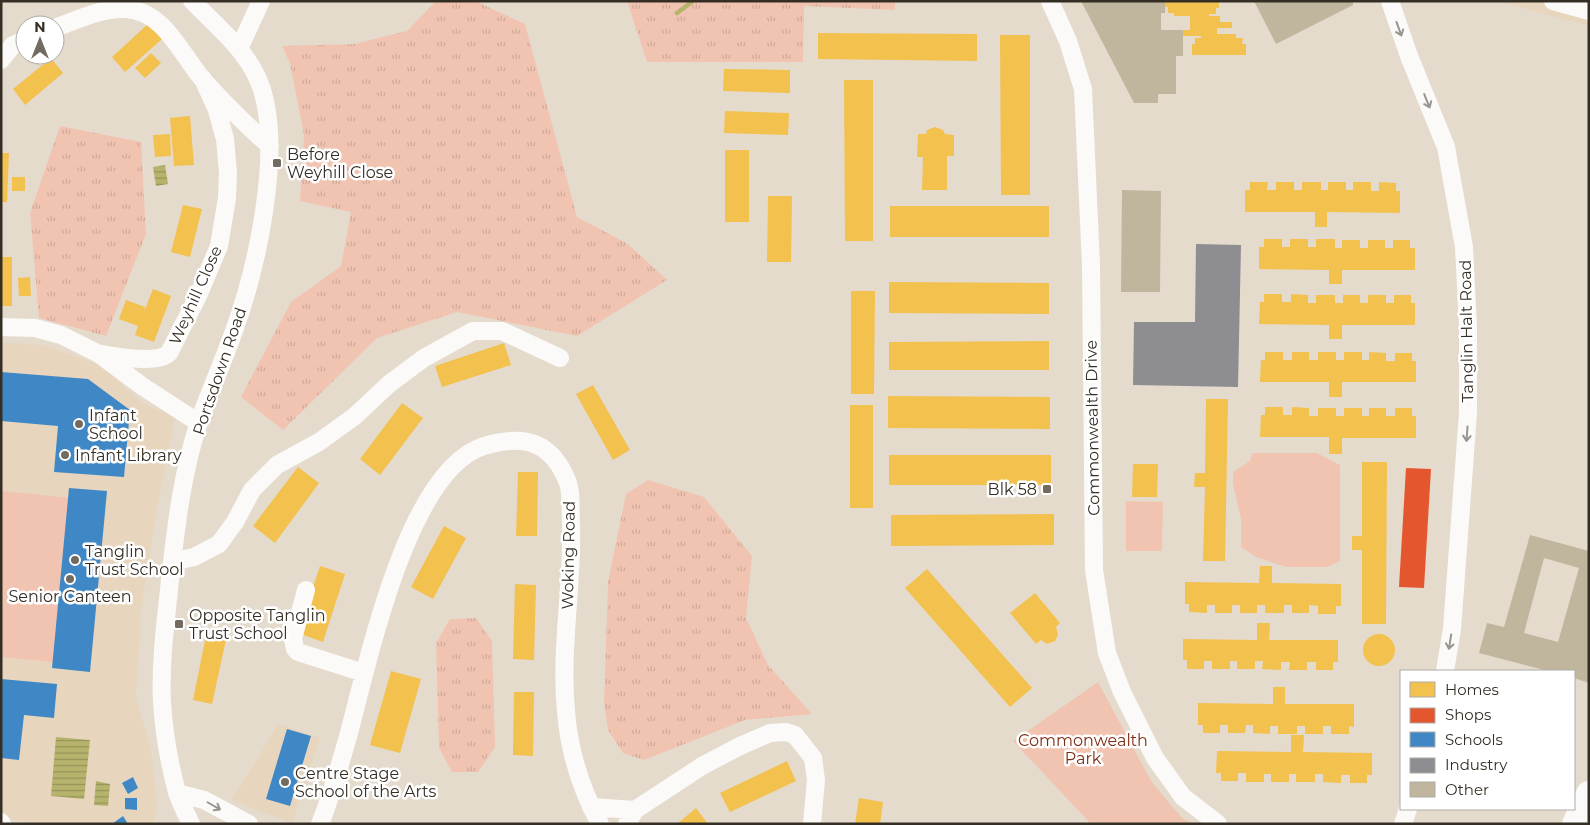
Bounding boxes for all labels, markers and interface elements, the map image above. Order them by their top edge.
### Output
north arrow [15,15,65,65]
text: N [34,18,46,36]
one-way arrow [1395,20,1404,36]
one-way arrow [1424,94,1433,109]
place label: Before Weyhill Close [287,145,393,182]
marker: Before Weyhill Close [271,157,283,169]
street label: Weyhill Close [165,243,226,348]
street label: Tanglin Halt Road [1456,259,1477,402]
street label: Portsdown Road [189,305,250,438]
street label: Commonwealth Drive [1081,340,1104,516]
place label: Infant School [89,406,143,443]
marker: Infant School [73,418,85,430]
one-way arrow [1462,425,1471,441]
place label: Infant Library [75,446,182,465]
marker: Infant Library [59,449,71,461]
place label: Blk 58 [988,480,1037,499]
marker: Blk 58 [1041,483,1053,495]
street label: Woking Road [558,501,579,609]
place label: Tanglin Trust School [85,542,184,579]
marker: Tanglin Trust School [69,554,81,566]
marker: Senior Canteen [64,573,76,585]
place label: Senior Canteen [8,587,132,606]
place label: Opposite Tanglin Trust School [189,606,326,643]
marker: Opposite Tanglin Trust School [173,618,185,630]
one-way arrow [1444,633,1454,649]
legend [1400,670,1575,810]
text: Homes [1445,680,1499,699]
text: Shops [1445,705,1491,724]
text: Schools [1445,730,1503,749]
park label: Commonwealth Park [1018,731,1148,768]
text: Industry [1445,755,1508,774]
place label: Centre Stage School of the Arts [295,764,437,801]
marker: Centre Stage School of the Arts [279,776,291,788]
text: Other [1445,780,1489,799]
one-way arrow [207,801,221,811]

